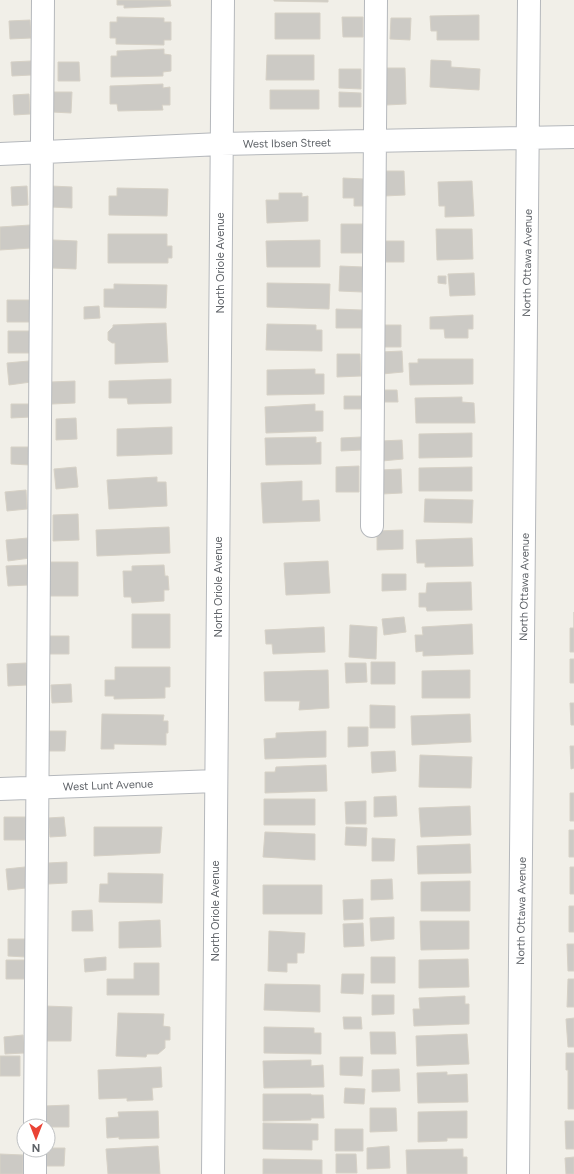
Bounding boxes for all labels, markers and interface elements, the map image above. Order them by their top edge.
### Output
street label: West Ibsen Street [243,136,331,151]
street label: North Ottawa Avenue [520,209,535,317]
street label: North Oriole Avenue [214,212,227,314]
street label: North Ottawa Avenue [517,533,532,641]
street label: North Oriole Avenue [212,536,225,638]
street label: West Lunt Avenue [63,777,153,794]
street label: North Ottawa Avenue [514,857,529,965]
street label: North Oriole Avenue [209,860,222,962]
north arrow [16,1118,56,1158]
text: N [32,1141,40,1154]

